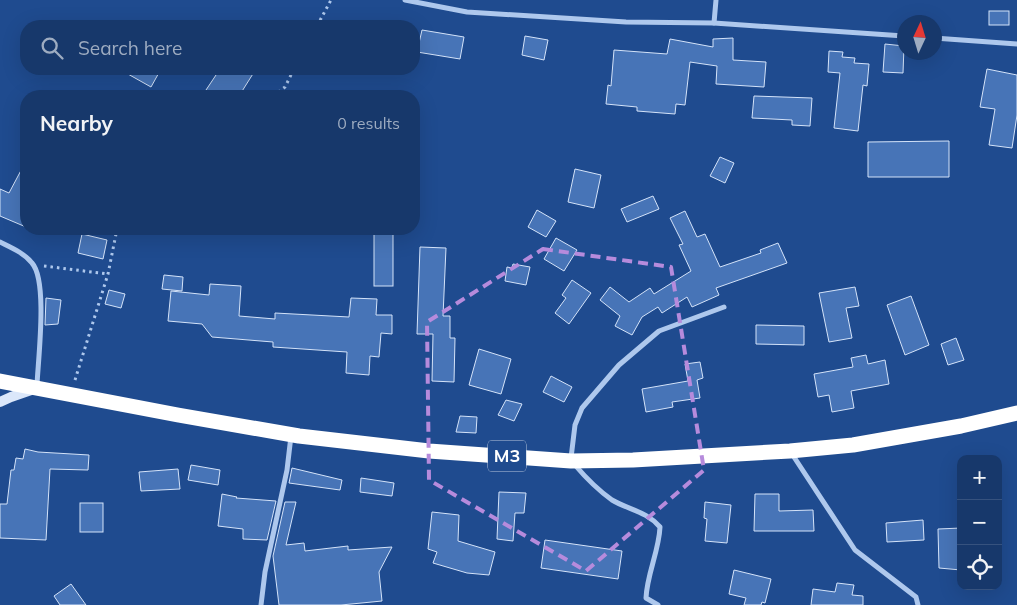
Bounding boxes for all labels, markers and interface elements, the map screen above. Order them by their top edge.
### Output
north arrow [897,15,942,60]
search box [20,20,420,75]
icon: search [38,34,66,62]
text: Search here [78,36,182,60]
text: Nearby [40,110,113,136]
text: 0 results [337,113,400,133]
road number: M3 [488,441,526,472]
map controls [957,455,1002,590]
button: + [957,455,1002,500]
button: − [957,500,1002,545]
button: locate [957,545,1002,590]

